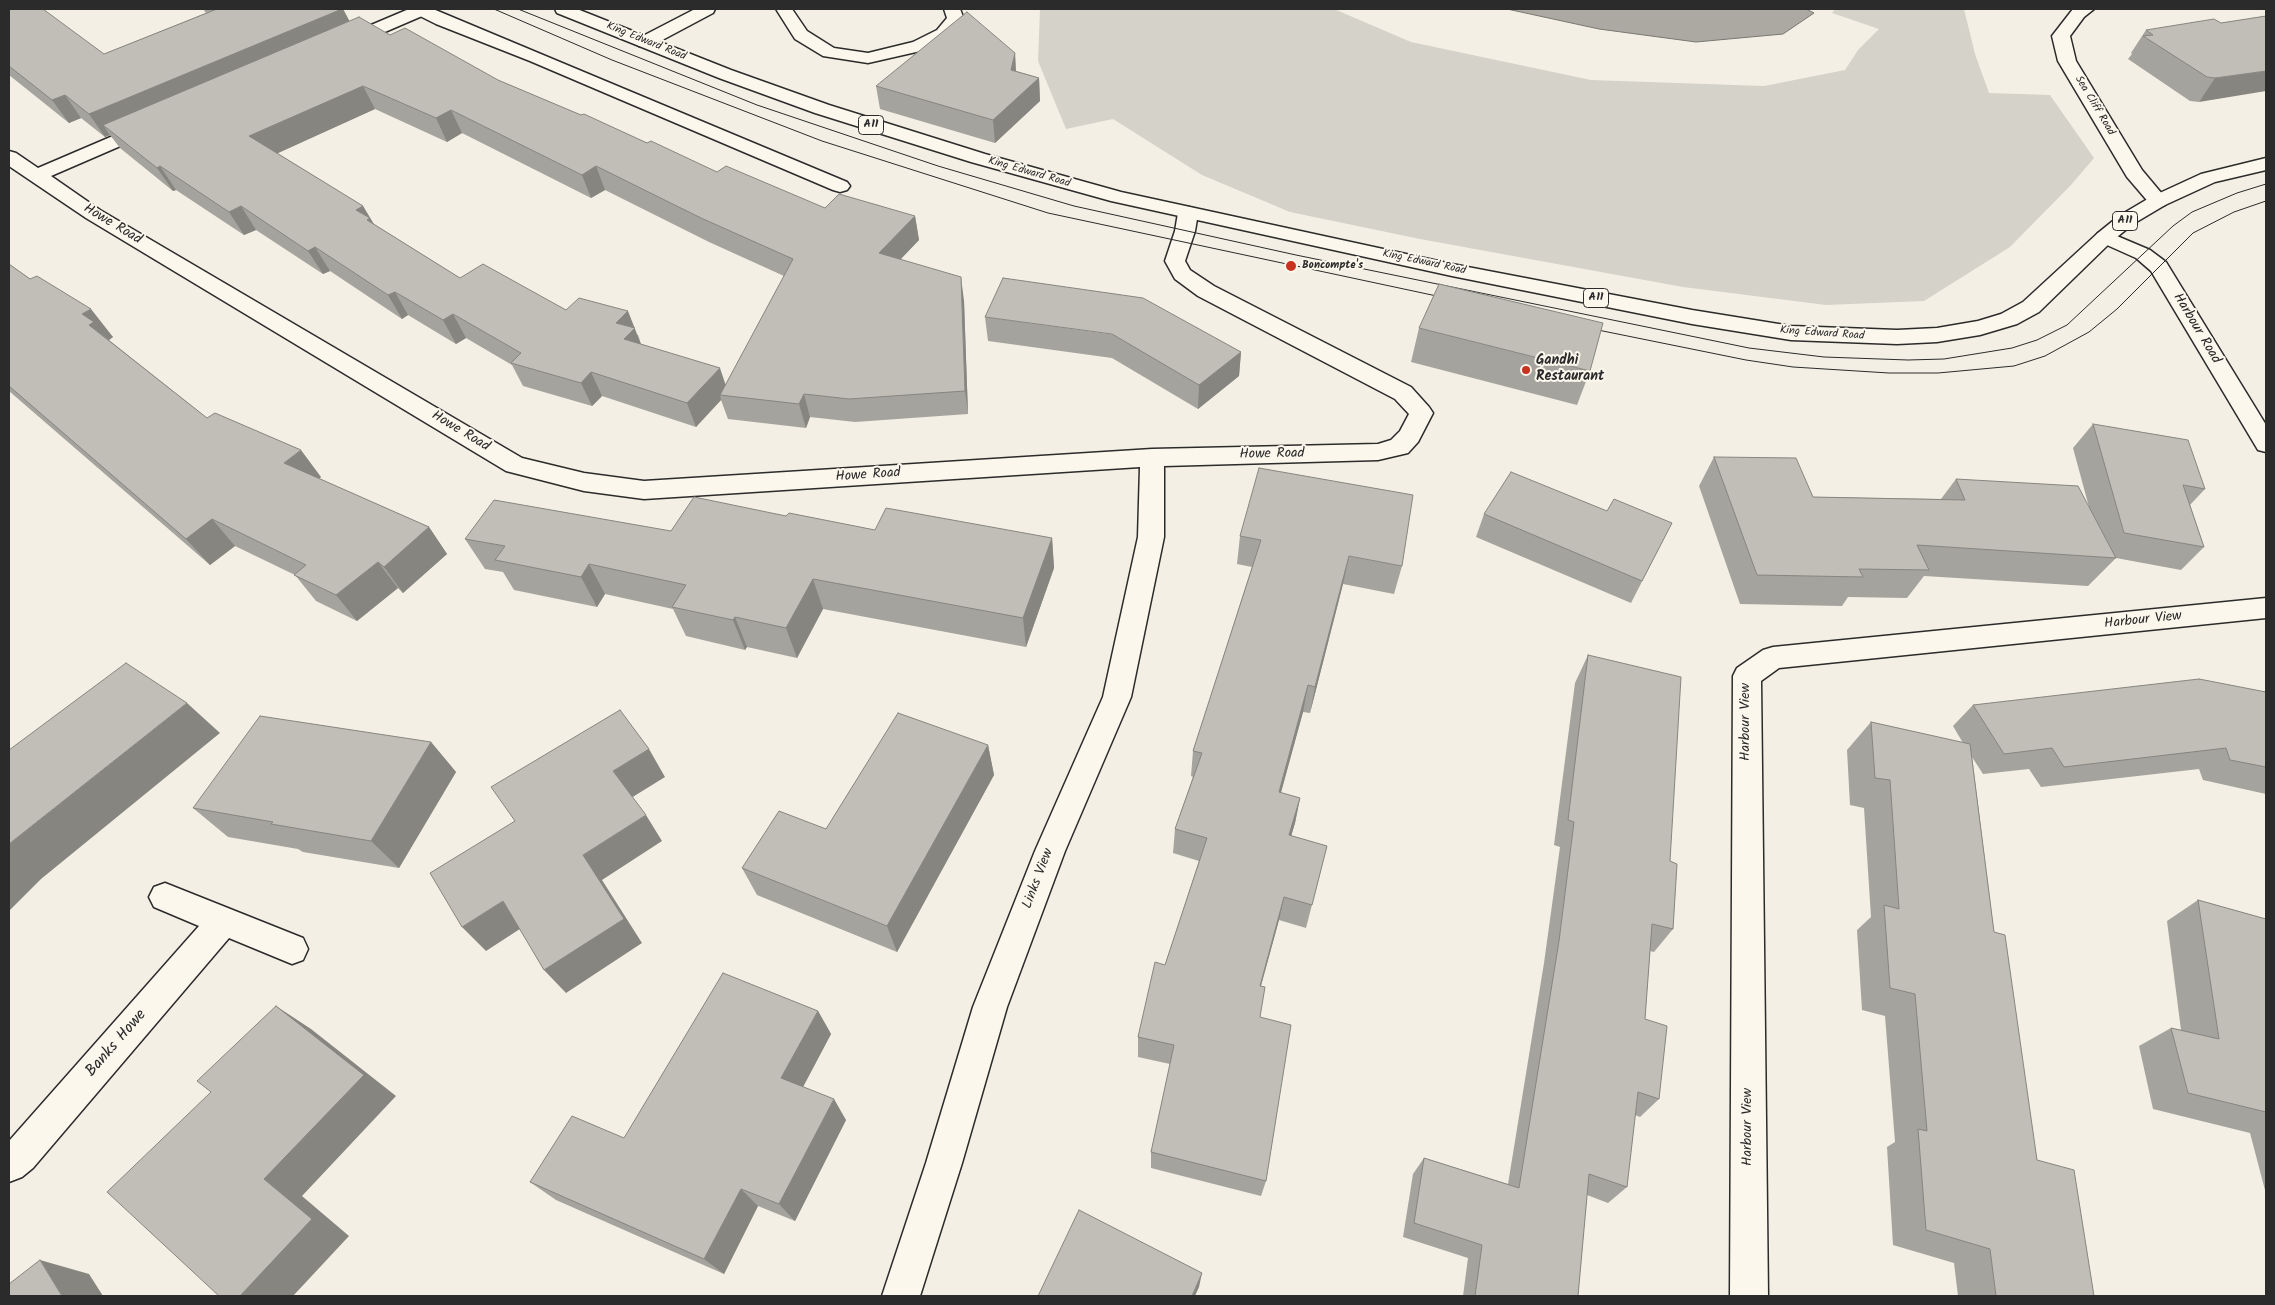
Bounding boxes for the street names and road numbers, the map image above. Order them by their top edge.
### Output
street label: King Edward Road [604,20,688,64]
street label: Sea Cliff Road [2071,74,2117,138]
road number: A11 [858,116,884,134]
street label: King Edward Road [986,155,1072,191]
street label: Howe Road [80,201,144,249]
road number: A11 [2112,212,2138,230]
street label: King Edward Road [1381,248,1467,278]
road number: A11 [1584,288,1608,308]
street label: Harbour Road [2168,291,2224,367]
street label: King Edward Road [1779,324,1865,344]
street label: Howe Road [428,408,492,456]
street label: Howe Road [1239,446,1305,464]
street label: Howe Road [835,465,901,487]
street label: Harbour View [2103,609,2183,633]
street label: Harbour View [1739,683,1755,761]
street label: Links View [1020,847,1058,911]
street label: Banks Howe [83,1006,151,1082]
street label: Harbour View [1741,1088,1757,1166]

